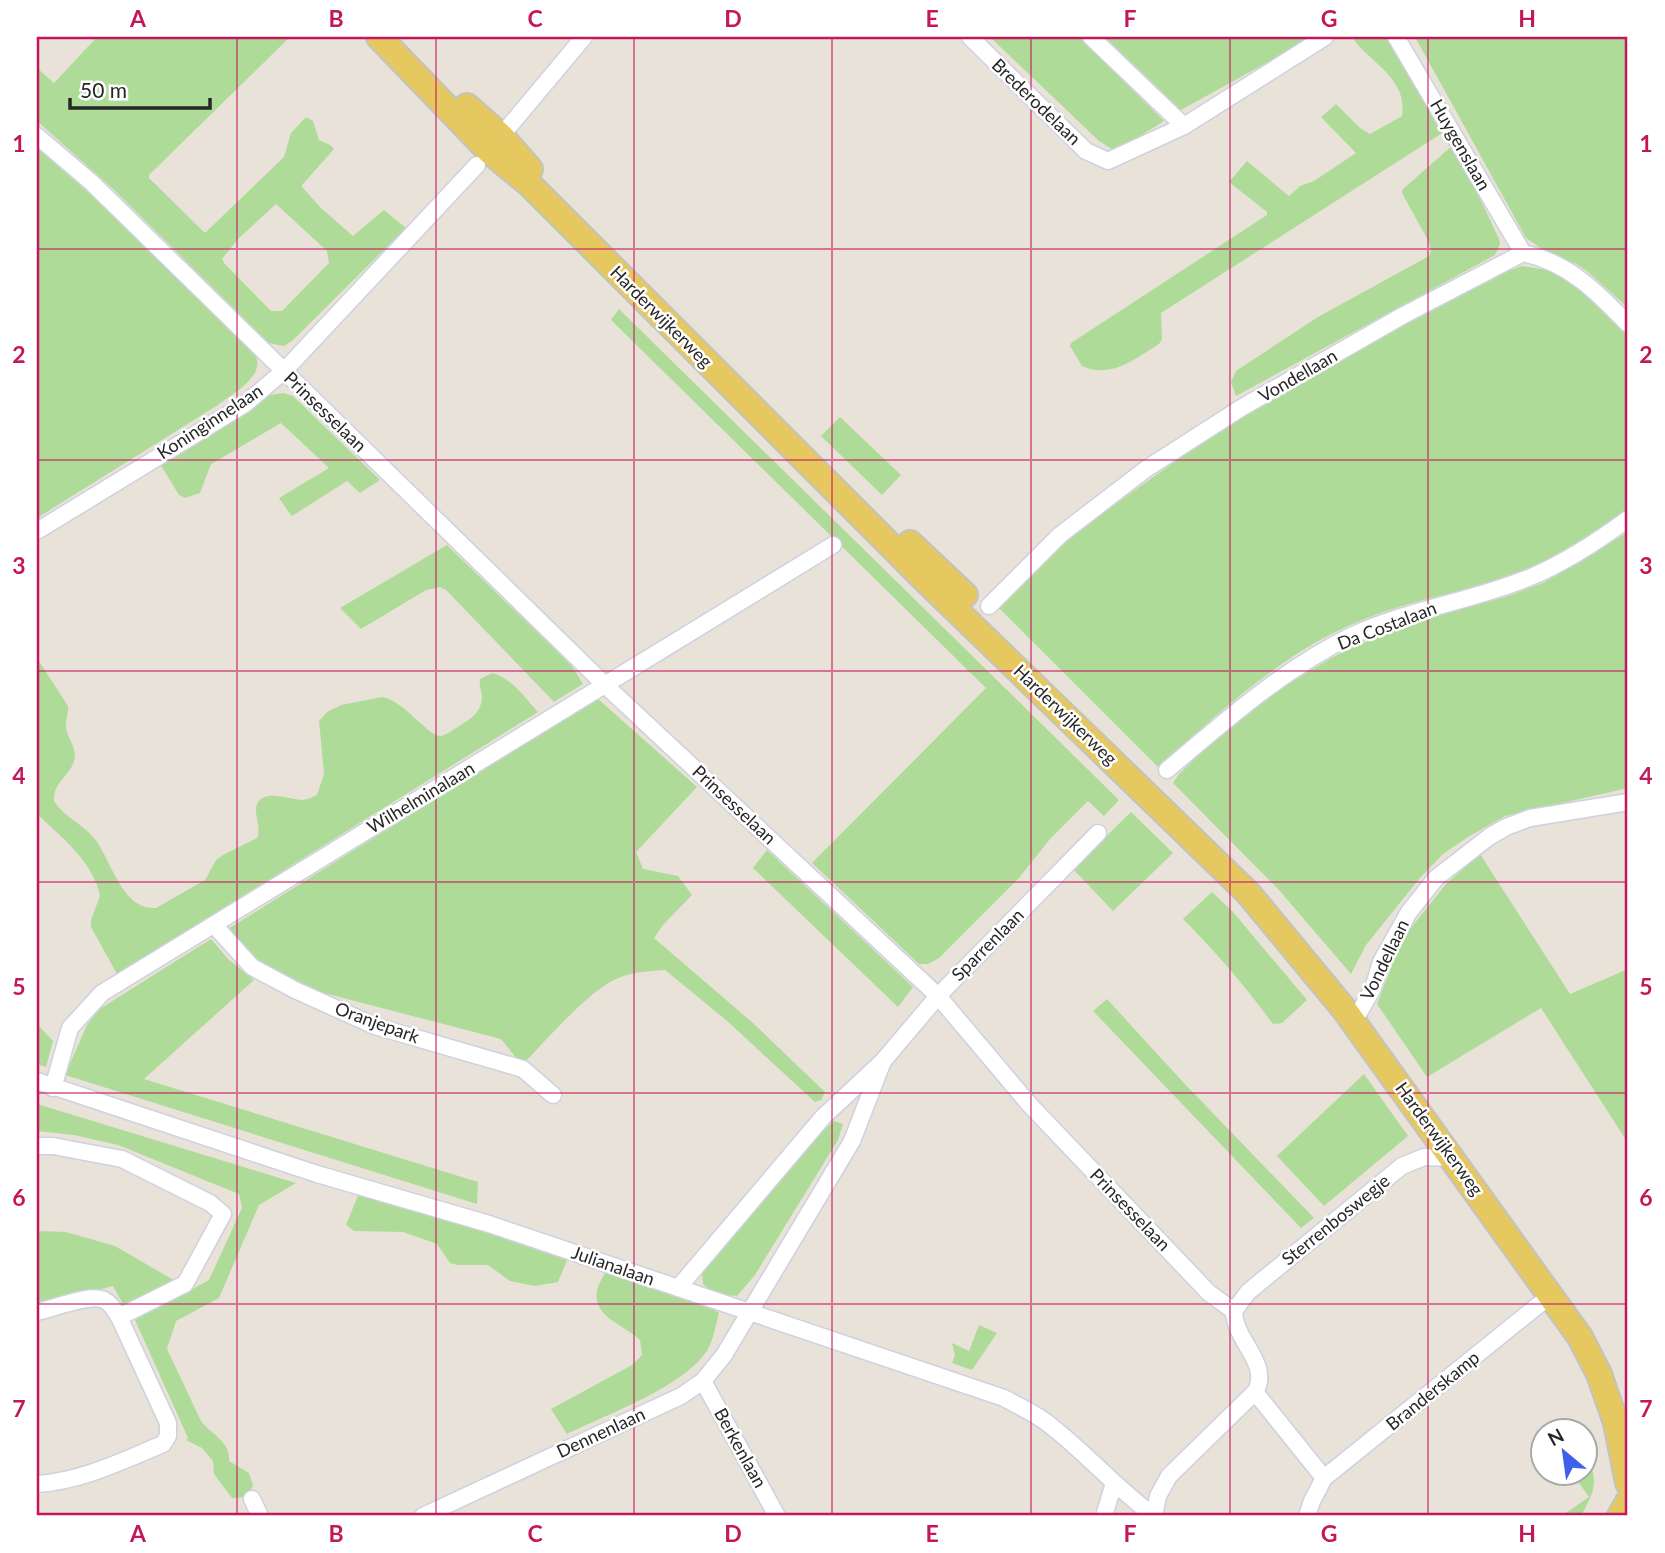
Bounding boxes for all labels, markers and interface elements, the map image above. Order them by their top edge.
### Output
text: A [129,4,147,32]
text: B [328,4,344,32]
text: C [527,4,543,32]
text: D [724,4,742,32]
text: E [925,4,939,32]
text: F [1123,4,1137,32]
text: G [1321,4,1337,32]
text: H [1518,4,1536,32]
street label: Brederodelaan [988,53,1086,149]
scale bar [70,66,210,110]
text: 50 m [80,77,127,102]
street label: Huygenslaan [1426,95,1496,194]
text: 1 [12,129,26,157]
text: 1 [1639,129,1653,157]
street label: Harderwijkerweg [606,261,717,372]
text: 2 [12,340,26,368]
text: 2 [1639,340,1653,368]
street label: Vondellaan [1254,344,1341,406]
street label: Prinsesselaan [280,367,372,456]
street label: Koninginnelaan [153,379,266,463]
text: 3 [12,551,26,579]
text: 3 [1639,551,1653,579]
street label: Da Costalaan [1334,596,1439,654]
street label: Harderwijkerweg [1009,659,1122,769]
street label: Wilhelminalaan [363,756,478,838]
street label: Prinsesselaan [688,760,781,849]
text: 4 [12,761,26,789]
text: 4 [1639,761,1653,789]
street label: Sparrenlaan [947,904,1028,985]
street label: Vondellaan [1355,916,1413,1004]
text: 5 [12,972,26,1000]
text: 5 [1639,972,1653,1000]
street label: Oranjepark [332,997,423,1048]
street label: Harderwijkerweg [1391,1077,1488,1200]
street label: Prinsesselaan [1086,1163,1175,1255]
street label: Sterrenboswegje [1277,1169,1394,1269]
text: 6 [12,1183,26,1211]
text: 6 [1639,1183,1653,1211]
street label: Julianalaan [569,1241,658,1289]
street label: Branderskamp [1381,1346,1483,1435]
text: 7 [12,1394,26,1422]
text: 7 [1639,1394,1653,1422]
street label: Dennenlaan [553,1402,648,1462]
street label: Berkenlaan [710,1404,772,1491]
north arrow [1528,1416,1598,1486]
text: N [1544,1423,1567,1450]
text: A [129,1519,147,1547]
text: B [328,1519,344,1547]
text: C [527,1519,543,1547]
text: D [724,1519,742,1547]
text: E [925,1519,939,1547]
text: F [1123,1519,1137,1547]
text: G [1321,1519,1337,1547]
text: H [1518,1519,1536,1547]

